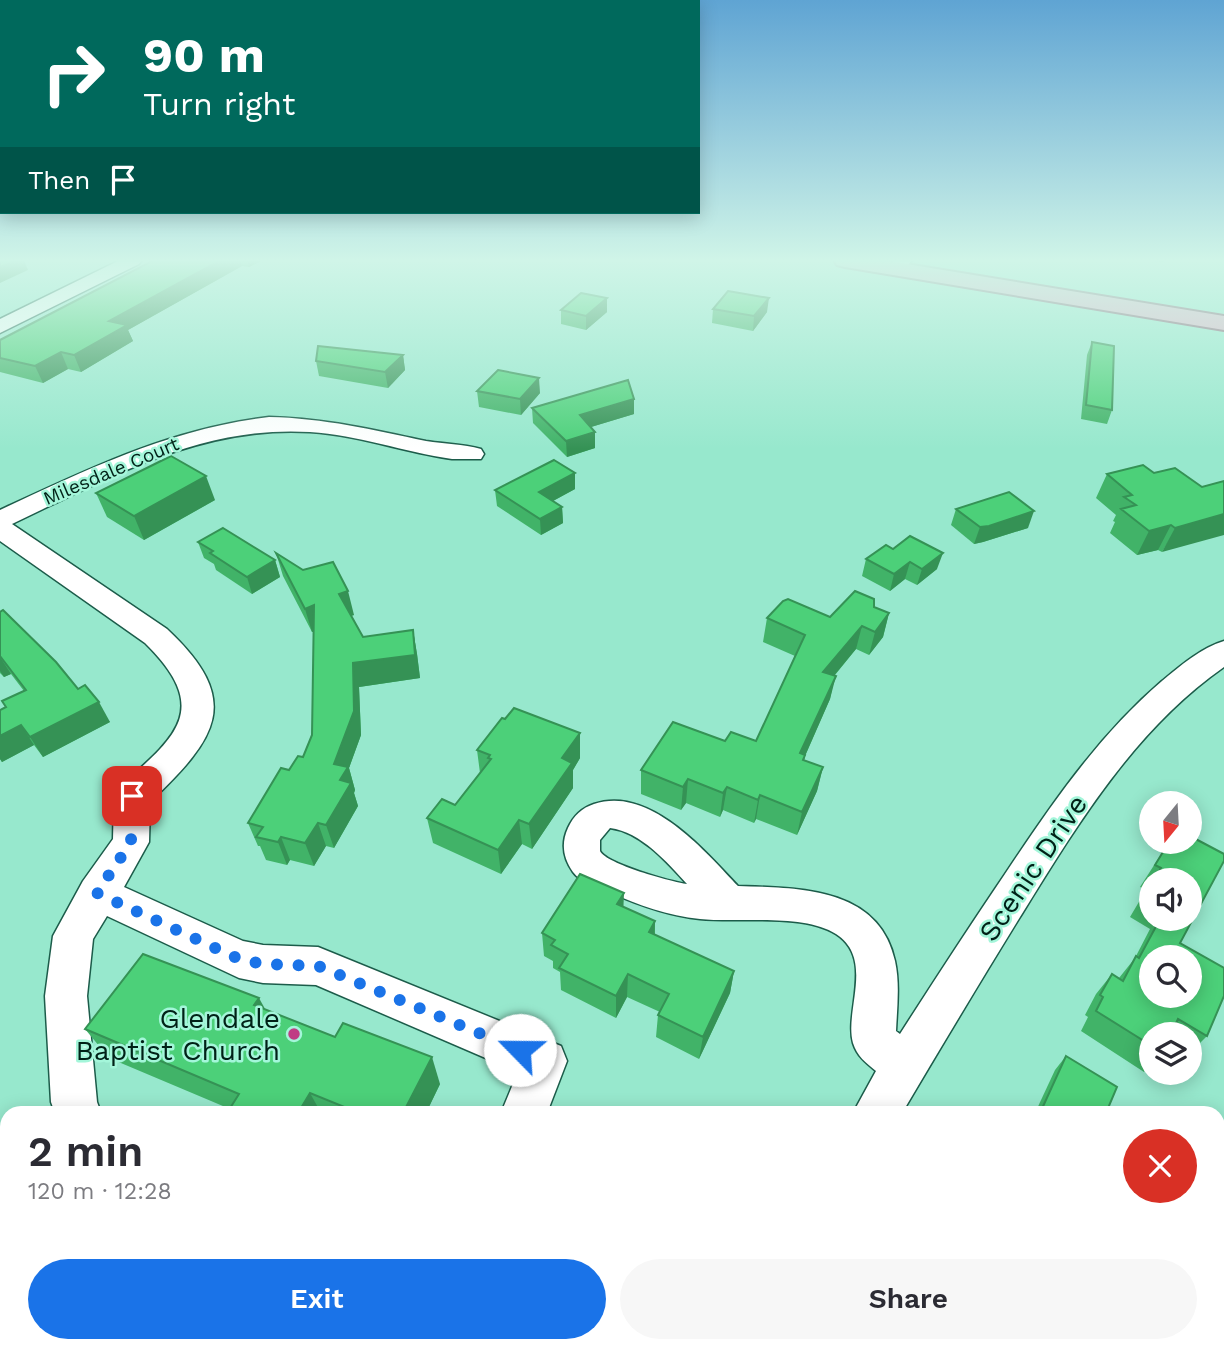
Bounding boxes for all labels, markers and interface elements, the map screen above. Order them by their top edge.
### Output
text: 90 m [143,26,265,84]
icon: right [28,28,119,119]
text: Turn right [143,85,295,123]
icon: arrive [104,161,142,199]
text: Then [28,165,90,195]
street label: Milesdale Court [40,432,182,510]
pin [102,766,162,826]
icon: arrive [113,777,151,815]
street label: Scenic Drive [972,789,1094,947]
north arrow [1139,791,1202,854]
map controls [1139,791,1202,1085]
button: sound [1139,868,1202,931]
button: search [1139,945,1202,1008]
place label: Glendale Baptist Church [76,1002,280,1067]
position arrow [483,1013,557,1087]
button: layers [1139,1022,1202,1085]
marker: Glendale Baptist Church [286,1026,302,1042]
text: 2 min [28,1127,143,1176]
button: close [1123,1129,1197,1203]
text: 120 m · 12:28 [28,1178,172,1205]
button: Exit [28,1259,606,1339]
button: Share [620,1259,1197,1339]

